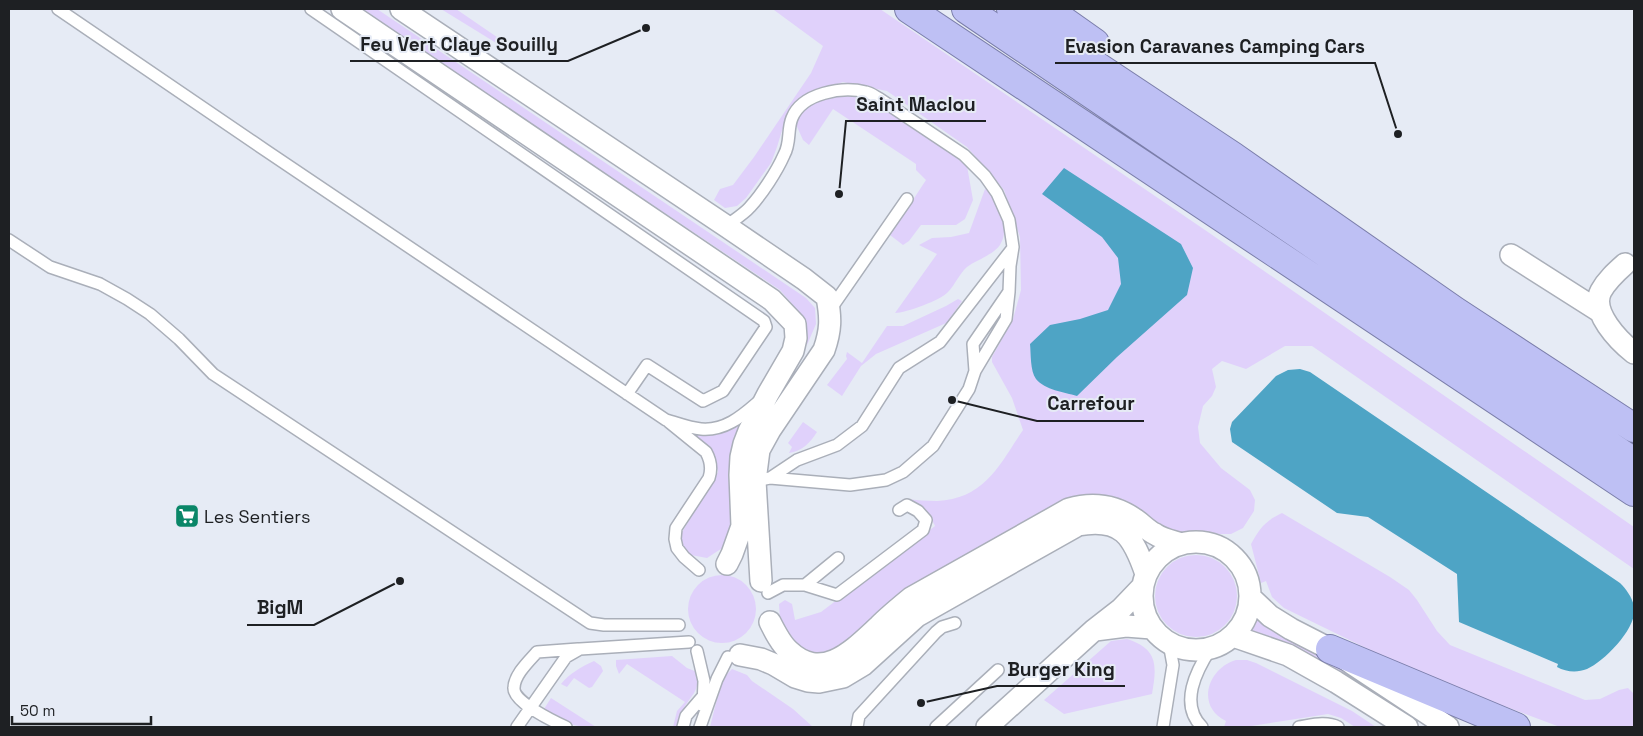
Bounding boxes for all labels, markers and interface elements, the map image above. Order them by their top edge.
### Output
callout: Feu Vert Claye Souilly [350,27,568,61]
callout: Evasion Caravanes Camping Cars [1055,29,1375,63]
text: Feu Vert Claye Souilly [360,32,558,57]
text: Evasion Caravanes Camping Cars [1065,34,1365,59]
callout: Saint Maclou [846,87,986,121]
text: Saint Maclou [856,92,976,117]
callout: Carrefour [1037,387,1144,421]
text: Carrefour [1047,391,1135,416]
supermarket icon: Les Sentiers [174,503,200,529]
place label: Les Sentiers [204,505,310,528]
callout: BigM [247,591,314,625]
text: BigM [257,595,303,620]
callout: Burger King [997,652,1125,686]
text: Burger King [1007,657,1115,682]
scale bar [12,694,151,726]
text: 50 m [20,701,55,720]

